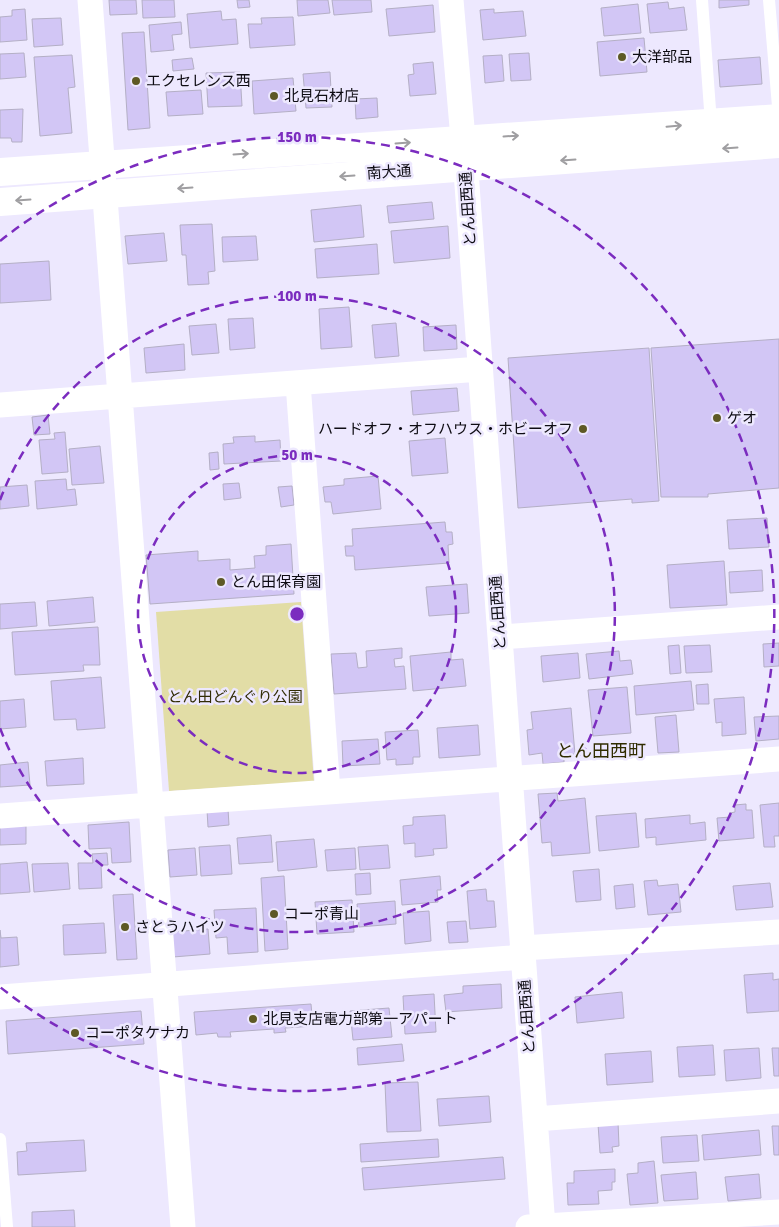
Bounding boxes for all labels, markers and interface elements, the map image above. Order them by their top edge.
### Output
place label: 大洋部品 [632,48,692,66]
marker: 大洋部品 [616,51,628,63]
place label: エクセレンス西 [146,72,251,90]
marker: エクセレンス西 [130,75,142,87]
place label: 北見石材店 [284,87,359,105]
marker: 北見石材店 [268,90,280,102]
one-way arrow [665,122,681,131]
text: 150 m [277,128,317,146]
one-way arrow [503,131,519,140]
one-way arrow [394,138,410,147]
one-way arrow [723,143,739,153]
one-way arrow [232,150,248,159]
one-way arrow [561,155,577,165]
street label: 南大通 [366,161,412,183]
one-way arrow [339,171,355,180]
street label: とん田西通 [456,171,480,247]
one-way arrow [177,183,193,192]
one-way arrow [15,195,31,205]
text: 100 m [277,287,317,305]
place label: ゲオ [727,409,757,427]
marker: ゲオ [711,412,723,424]
place label: ハードオフ・オフハウス・ホビーオフ [318,420,573,438]
marker: ハードオフ・オフハウス・ホビーオフ [577,423,589,435]
text: 50 m [281,446,313,464]
place label: とん田保育園 [231,573,321,591]
street label: とん田西通 [486,575,510,651]
marker: とん田保育園 [215,576,227,588]
centre of rings [288,605,306,623]
park label: とん田どんぐり公園 [167,688,303,706]
district label: とん田西町 [556,740,646,762]
place label: コーポ青山 [284,905,359,923]
marker: コーポ青山 [268,908,280,920]
place label: さとうハイツ [135,918,225,936]
marker: さとうハイツ [119,921,131,933]
street label: とん田西通 [515,979,539,1055]
place label: 北見支店電力部第一アパート [263,1010,458,1028]
marker: 北見支店電力部第一アパート [247,1013,259,1025]
place label: コーポタケナカ [85,1024,190,1042]
marker: コーポタケナカ [69,1027,81,1039]

